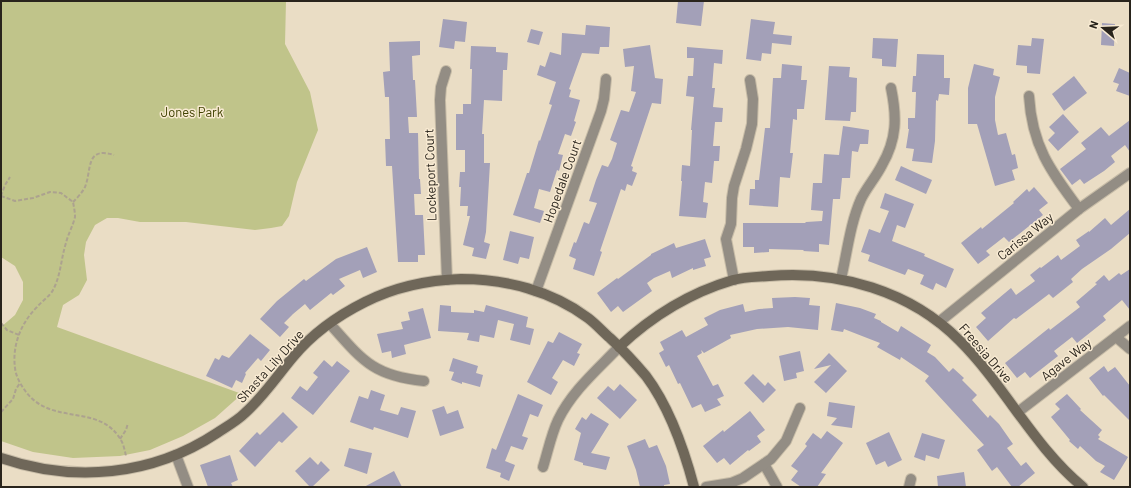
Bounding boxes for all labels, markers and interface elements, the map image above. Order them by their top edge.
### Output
north arrow [1083,8,1123,48]
text: N [1086,19,1100,30]
park label: Jones Park [161,104,224,120]
street label: Lockeport Court [420,129,440,221]
street label: Hopedale Court [540,137,584,225]
street label: Carissa Way [994,209,1056,263]
street label: Freesia Drive [956,320,1016,386]
street label: Shasta Lily Drive [233,326,307,406]
street label: Agave Way [1037,334,1095,384]

